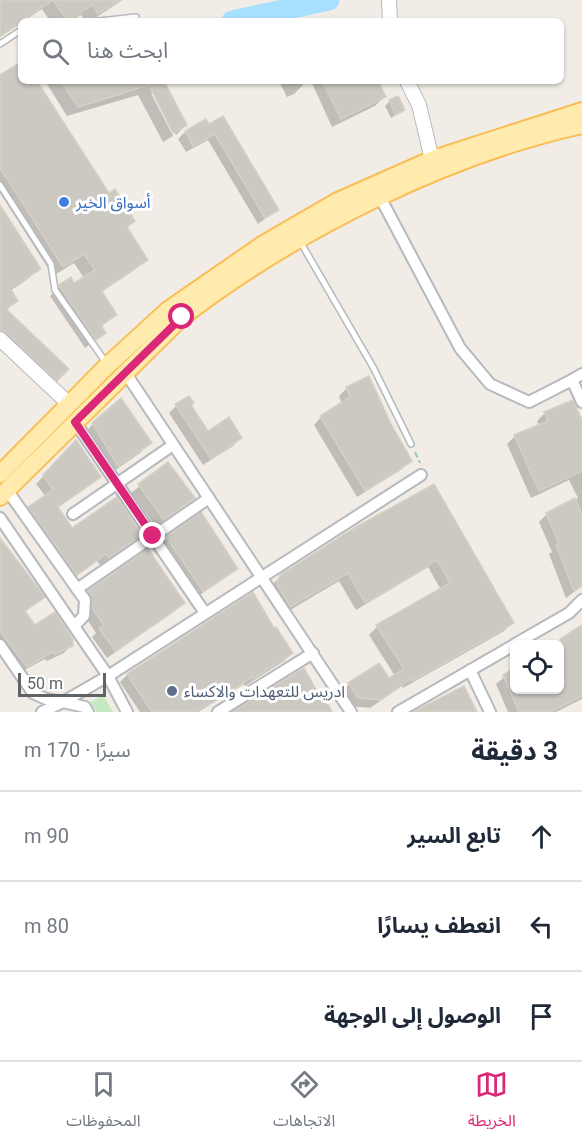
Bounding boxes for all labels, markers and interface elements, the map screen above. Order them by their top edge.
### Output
search box [18,18,564,84]
icon: search [39,35,72,68]
text: ابحث هنا [87,38,168,63]
place label: أسواق الخير [75,193,150,212]
marker: أسواق الخير [57,195,71,209]
route start [168,303,194,329]
route end [139,522,165,548]
map controls [510,640,564,694]
button: locate [510,640,564,694]
scale bar [18,670,106,698]
text: 50 m [27,674,63,693]
place label: ادريس للتعهدات والاكساء [184,682,345,701]
marker: ادريس للتعهدات والاكساء [165,684,179,698]
text: 3 دقيقة [471,736,558,766]
text: سيرًا · 170 m [24,738,131,762]
icon: ahead [525,820,558,853]
text: تابع السير [407,823,501,848]
text: 90 m [24,824,69,848]
icon: left [525,910,558,943]
text: انعطف يسارًا [377,913,501,938]
text: 80 m [24,914,69,938]
icon: arrive [525,1000,558,1033]
text: الوصول إلى الوجهة [324,1003,501,1028]
tab: المحفوظات [66,1068,140,1138]
tab: الاتجاهات [273,1068,335,1138]
tab: الخريطة [468,1068,516,1138]

